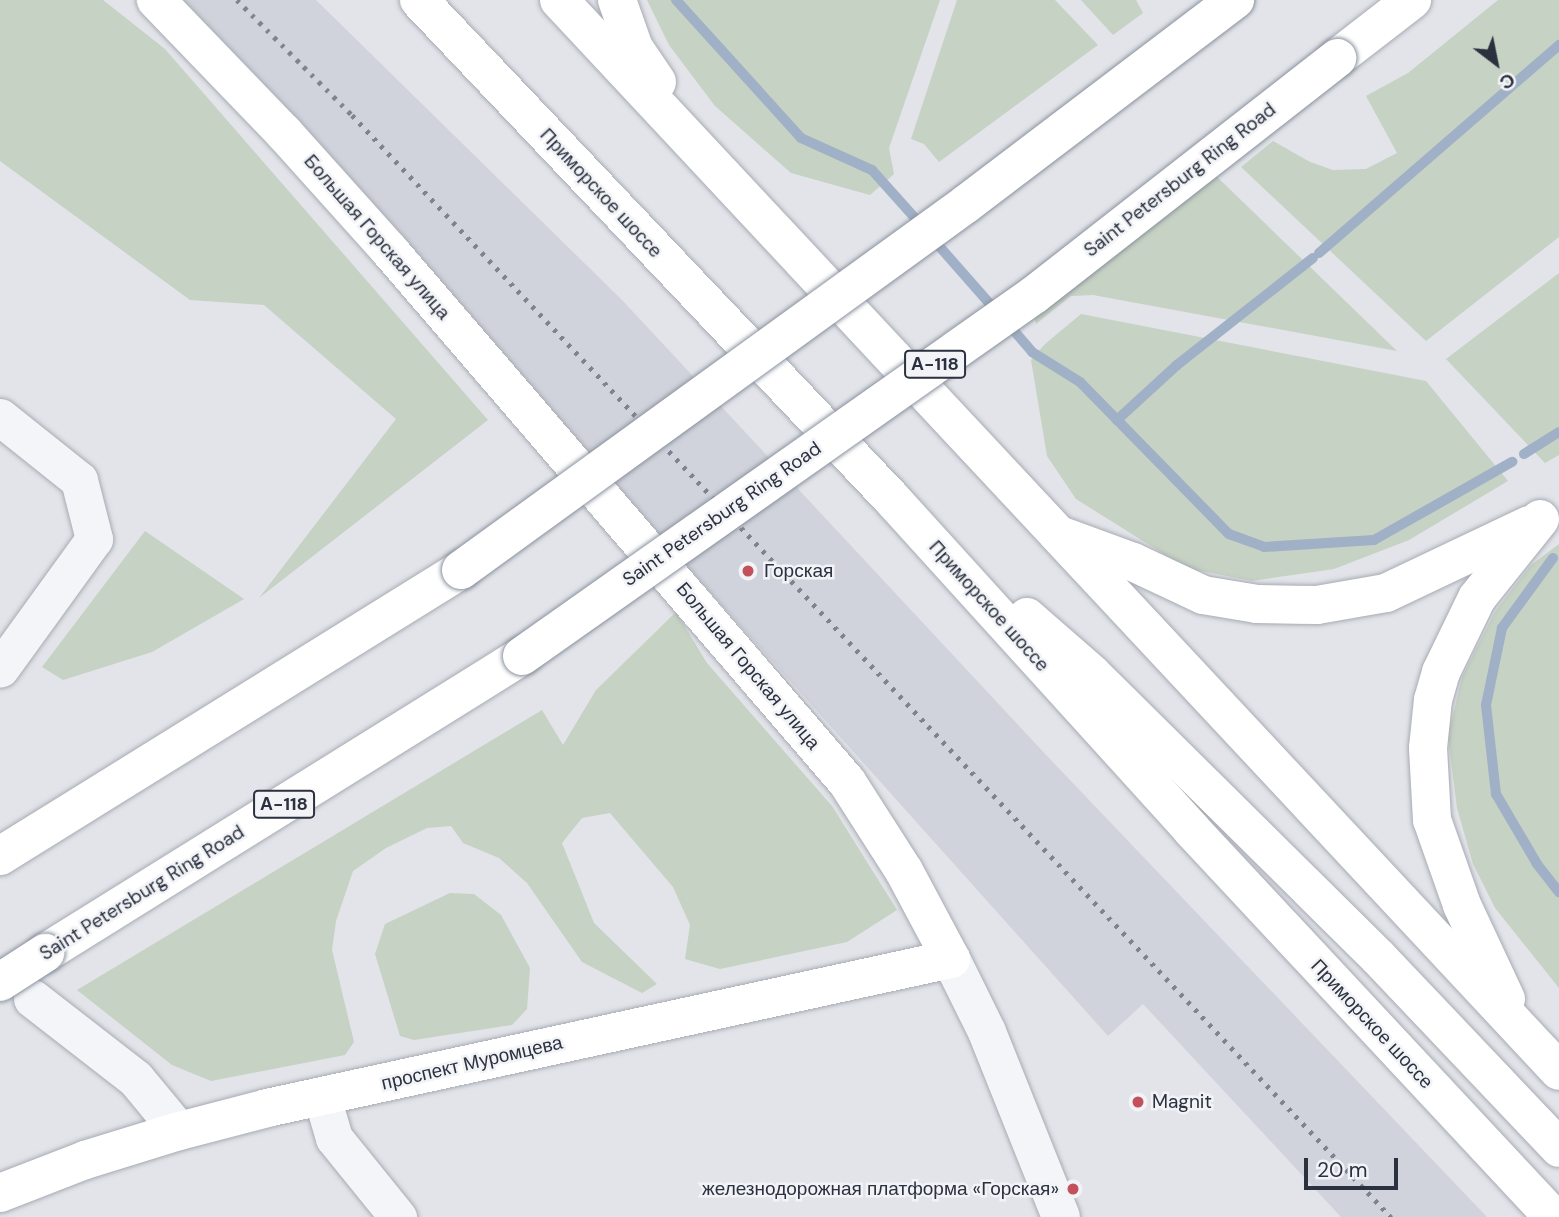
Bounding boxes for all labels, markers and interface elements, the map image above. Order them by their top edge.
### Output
north arrow [1461,28,1531,98]
text: С [1495,67,1520,95]
street label: Saint Petersburg Ring Road [1080,98,1280,262]
street label: Приморское шоссе [535,124,667,262]
street label: Большая Горская улица [299,150,455,324]
road number: А-118 [904,350,967,378]
street label: Saint Petersburg Ring Road [619,437,825,591]
street label: Приморское шоссе [924,536,1054,676]
place label: Горская [764,560,833,582]
marker: Горская [738,561,758,581]
street label: Большая Горская улица [671,578,825,754]
road number: А-118 [252,790,316,818]
street label: Saint Petersburg Ring Road [36,821,248,965]
street label: Приморское шоссе [1306,955,1438,1093]
street label: проспект Муромцева [379,1031,565,1095]
place label: Magnit [1152,1091,1212,1113]
marker: Magnit [1130,1094,1146,1110]
scale bar [1307,1144,1402,1188]
text: 20 m [1317,1156,1368,1184]
place label: железнодорожная платформа «Горская» [702,1178,1059,1200]
marker: железнодорожная платформа «Горская» [1065,1181,1081,1197]

